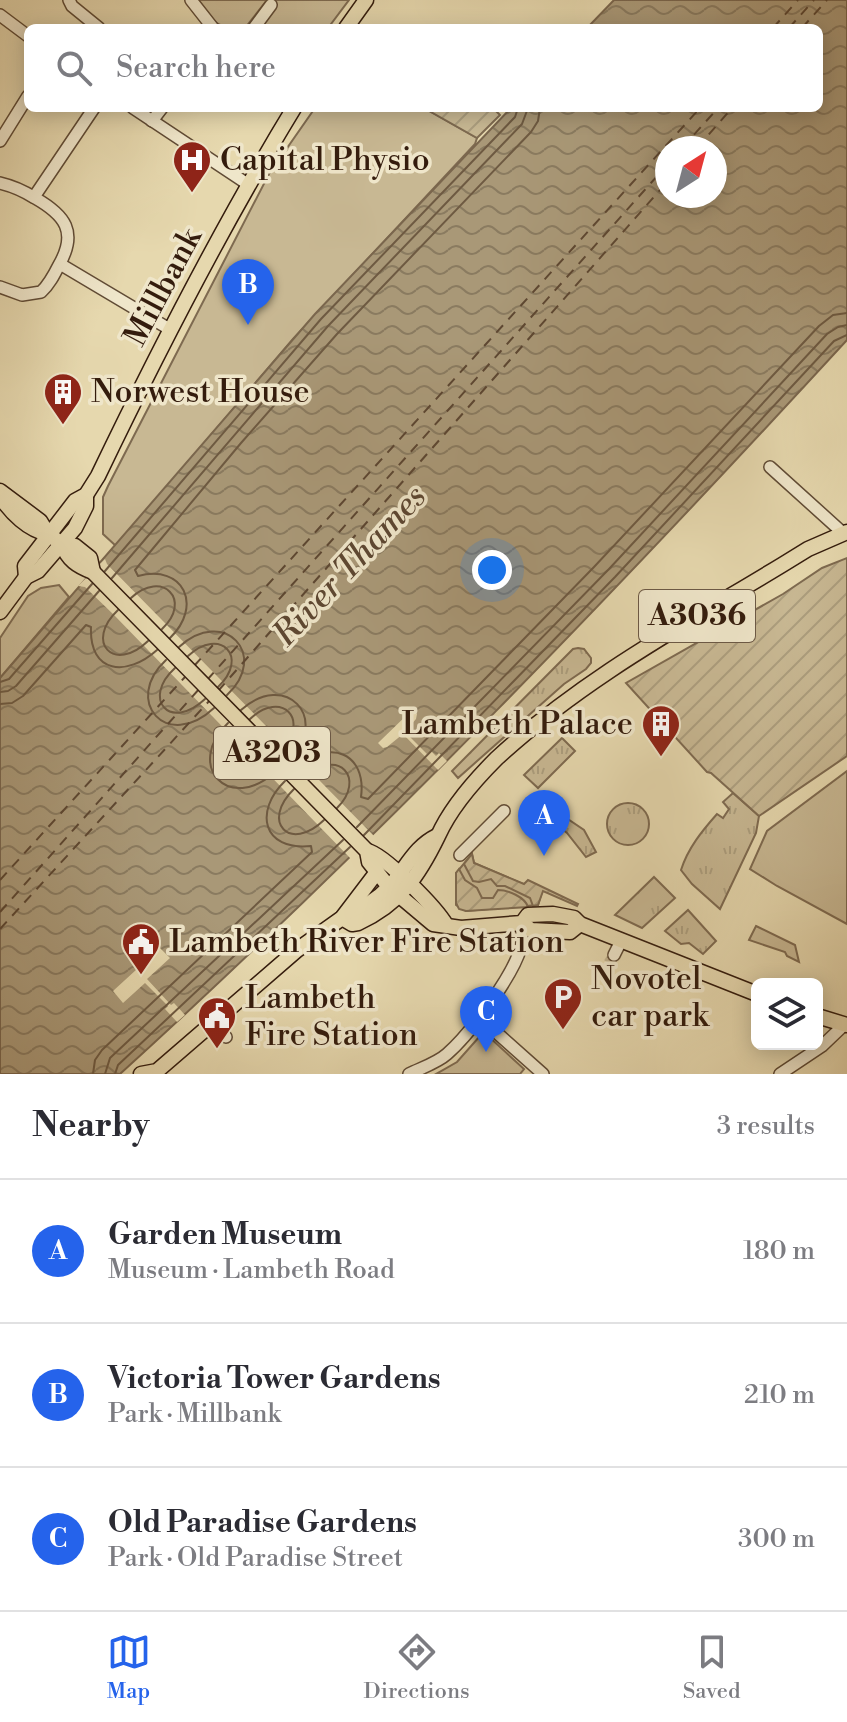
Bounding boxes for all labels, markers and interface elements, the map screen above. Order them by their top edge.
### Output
search box [24,24,823,112]
icon: search [52,46,96,90]
text: Search here [116,49,276,87]
north arrow [655,136,727,208]
hospital icon: Capital Physio [171,139,213,194]
place label: Capital Physio [220,140,430,180]
street label: Millbank [115,219,212,353]
pin: B [222,259,274,325]
building icon: Norwest House [42,371,84,426]
place label: Norwest House [91,372,310,412]
water label: River Thames [264,477,435,656]
your location [472,550,512,590]
road number: A3036 [639,590,755,642]
building icon: Lambeth Palace [640,703,682,758]
place label: Lambeth Palace [401,704,633,744]
road number: A3203 [214,727,330,779]
pin: A [518,790,570,856]
public building icon: Lambeth River Fire Station [120,921,162,976]
place label: Lambeth River Fire Station [169,922,564,962]
place label: Novotel car park [591,959,711,1036]
parking icon: Novotel car park [542,976,584,1031]
place label: Lambeth Fire Station [245,978,418,1055]
map controls [751,978,823,1050]
button: layers [751,978,823,1050]
pin: C [460,986,512,1052]
public building icon: Lambeth Fire Station [196,995,238,1050]
text: Nearby [32,1105,150,1147]
text: 3 results [717,1110,815,1142]
text: Garden Museum [108,1216,342,1254]
text: A [49,1235,67,1267]
text: 180 m [743,1235,815,1267]
text: Museum · Lambeth Road [108,1254,395,1286]
text: Victoria Tower Gardens [108,1360,441,1398]
text: B [48,1379,68,1411]
text: 210 m [744,1379,815,1411]
text: Park · Millbank [108,1398,281,1430]
text: Old Paradise Gardens [108,1504,417,1542]
text: C [49,1523,67,1555]
text: 300 m [738,1523,815,1555]
text: Park · Old Paradise Street [108,1542,403,1574]
tab: Map [107,1630,151,1705]
tab: Directions [364,1630,470,1705]
tab: Saved [683,1630,740,1705]

